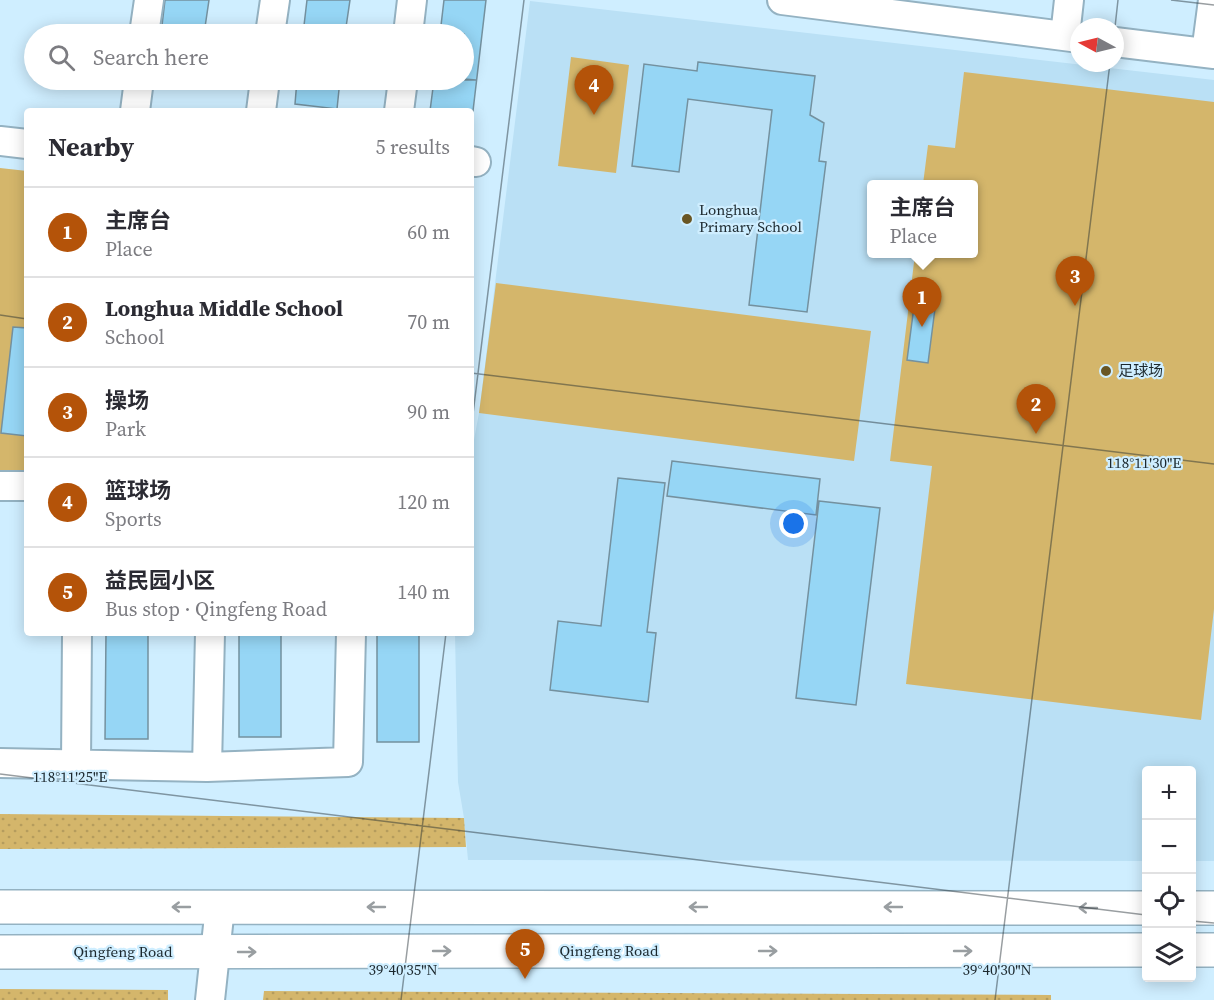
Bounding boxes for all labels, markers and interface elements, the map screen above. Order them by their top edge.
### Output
north arrow [1070,18,1124,72]
search box [24,24,474,90]
icon: search [45,41,78,74]
text: Search here [93,42,209,72]
pin: 4 [574,66,614,115]
text: Nearby [48,129,134,165]
text: 5 results [375,133,450,161]
popup [867,180,978,258]
text: 主席台 [889,192,956,222]
place label: Longhua Primary School [699,199,802,237]
text: 主席台 [105,205,171,235]
marker: Longhua Primary School [680,212,694,226]
text: 1 [62,218,73,246]
text: 60 m [407,218,450,246]
text: Place [889,222,937,250]
text: Place [105,235,153,263]
pin: 3 [1056,256,1094,306]
pin: 1 [902,278,942,327]
text: Longhua Middle School [105,293,343,323]
text: 2 [62,308,73,336]
text: 70 m [407,308,450,336]
text: School [105,323,165,351]
place label: 足球场 [1118,360,1163,381]
marker: 足球场 [1099,364,1113,378]
pin: 2 [1016,384,1056,434]
text: 操场 [105,385,149,415]
text: 3 [62,398,73,426]
text: 90 m [407,398,450,426]
text: Park [105,415,146,443]
text: 118°11'30"E [1107,452,1181,473]
text: 篮球场 [105,475,171,505]
text: 4 [62,488,73,516]
text: 120 m [397,488,450,516]
text: Sports [105,505,162,533]
your location [779,509,808,538]
text: 益民园小区 [105,565,215,595]
text: 5 [62,578,73,606]
text: 140 m [397,578,450,606]
text: Bus stop · Qingfeng Road [105,595,327,623]
text: 118°11'25"E [33,766,107,787]
map controls [1142,766,1196,982]
button: + [1142,766,1196,820]
button: − [1142,820,1196,874]
button: locate [1142,874,1196,928]
one-way arrow [171,901,191,913]
one-way arrow [366,901,386,913]
one-way arrow [689,901,709,913]
one-way arrow [884,901,904,913]
one-way arrow [1079,902,1099,914]
button: layers [1142,928,1196,982]
pin: 5 [506,930,544,979]
street label: Qingfeng Road [559,940,659,961]
street label: Qingfeng Road [73,941,173,962]
one-way arrow [432,945,452,957]
one-way arrow [757,945,777,957]
one-way arrow [952,945,972,957]
one-way arrow [237,946,257,958]
text: 39°40'35"N [368,959,438,980]
text: 39°40'30"N [962,959,1032,980]

